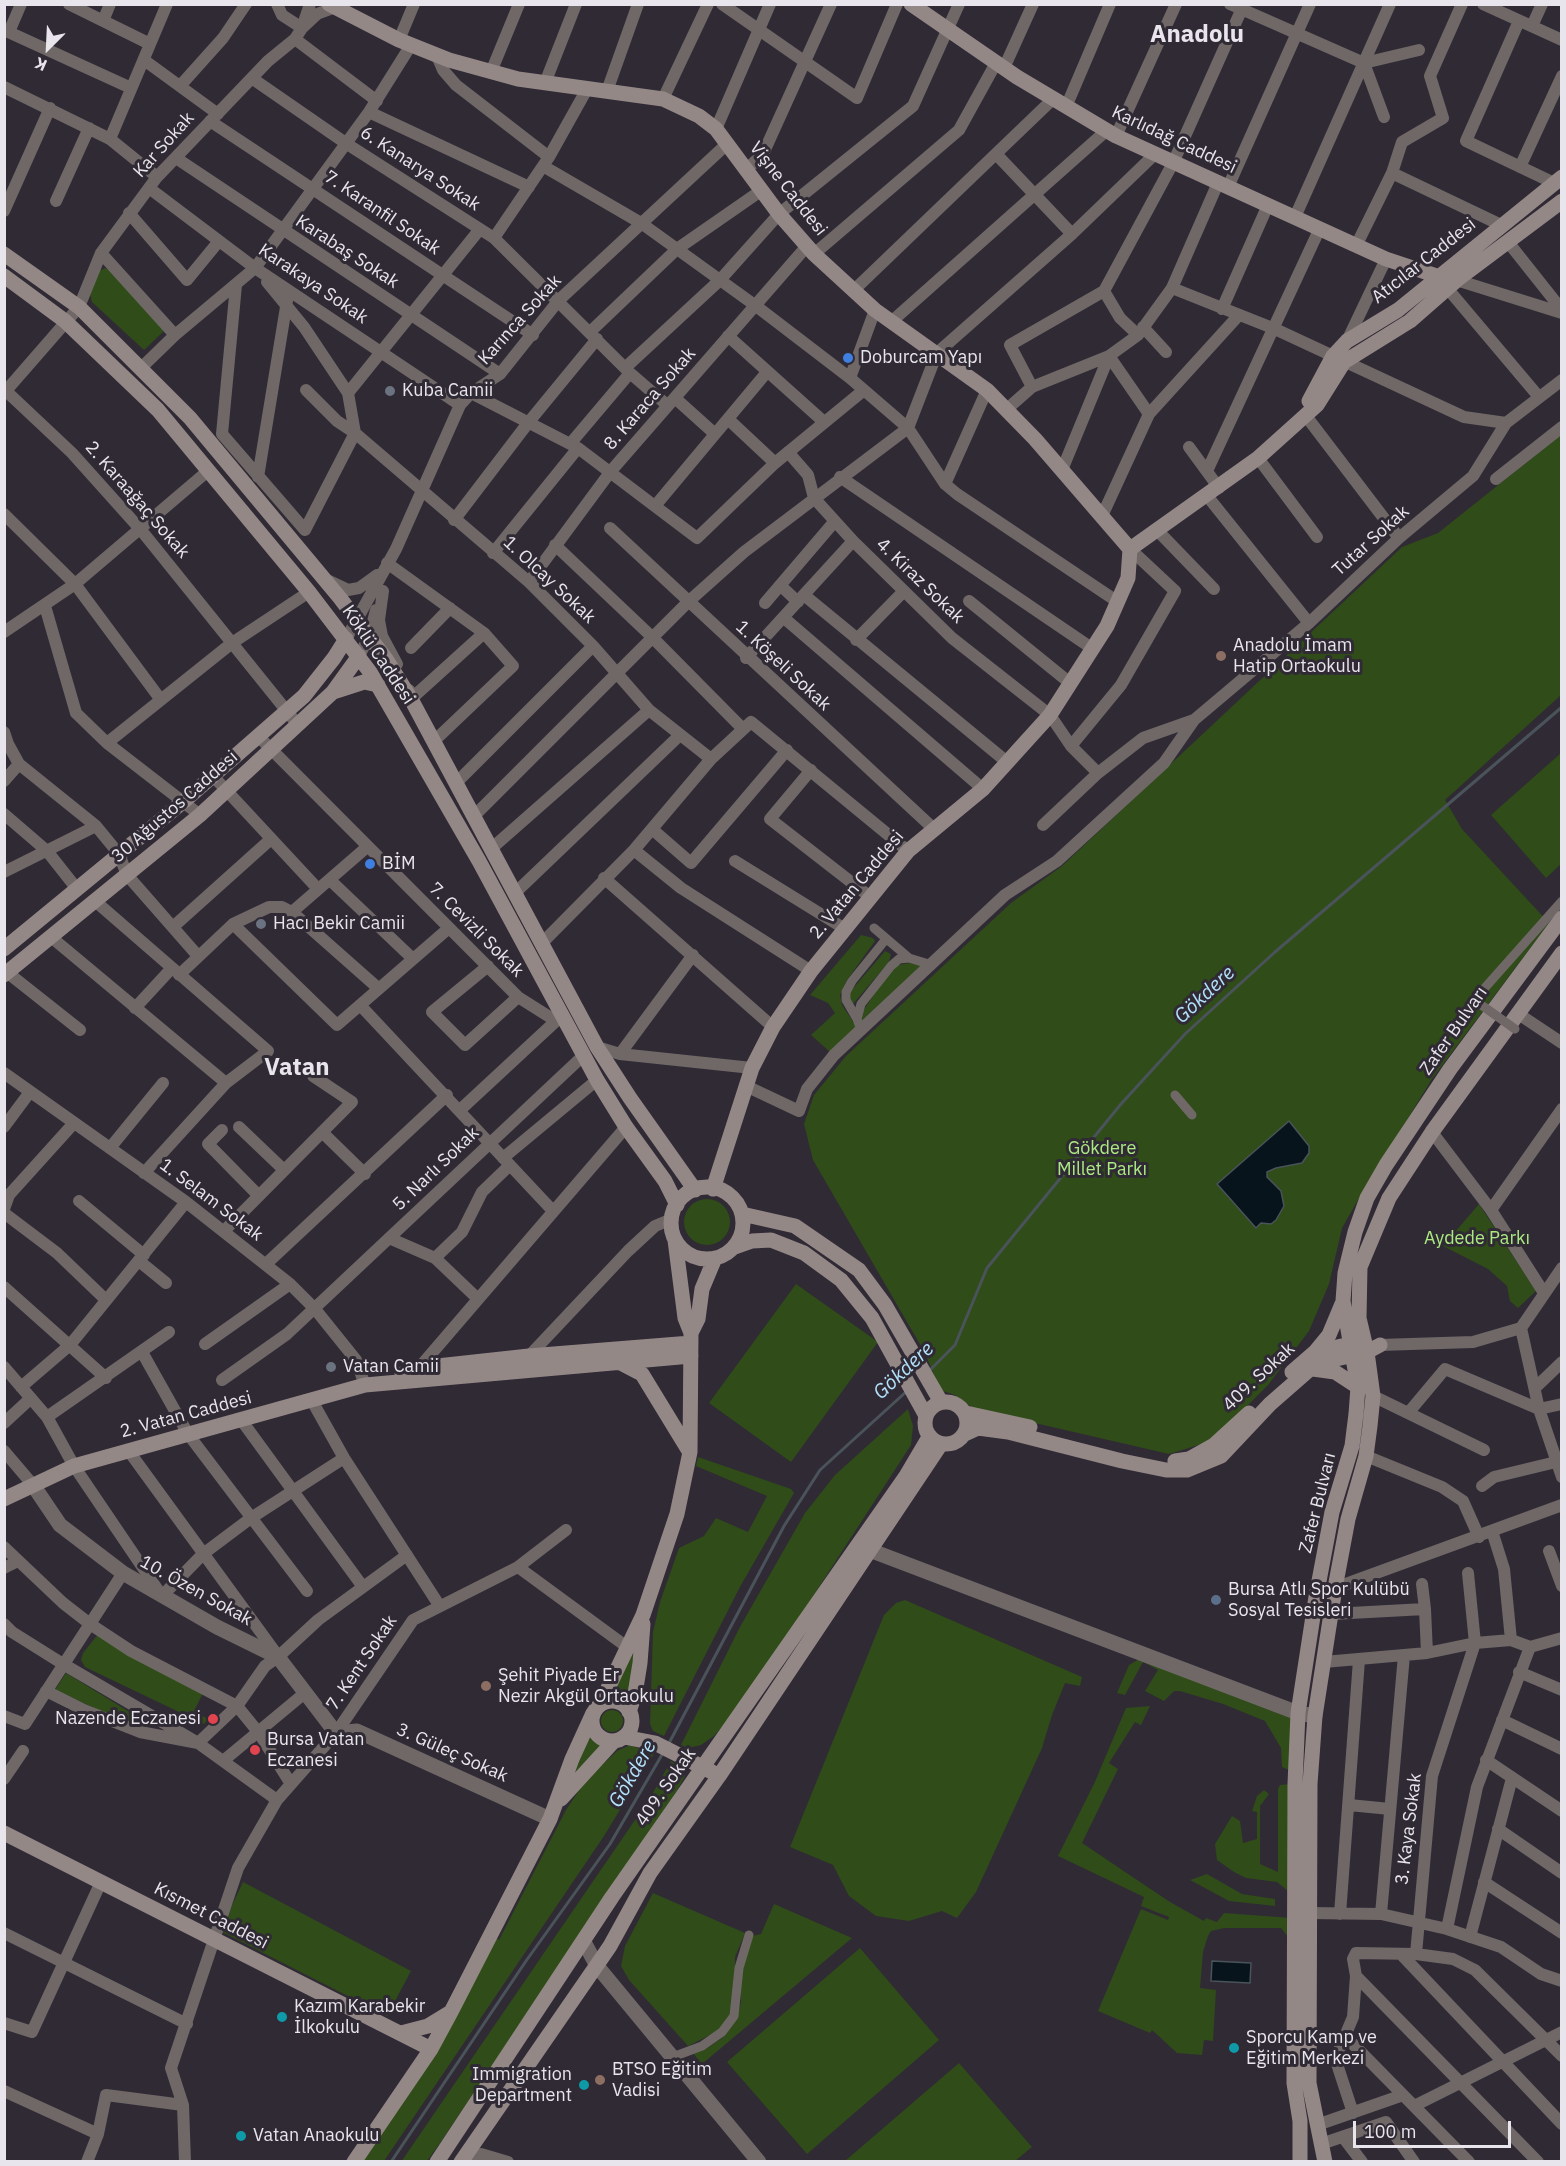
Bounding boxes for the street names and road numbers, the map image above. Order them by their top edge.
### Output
street label: Karlıdağ Caddesi [1108,102,1240,178]
street label: Kar Sokak [129,108,199,182]
street label: 6. Kanarya Sokak [356,122,484,216]
street label: Vişne Caddesi [745,138,831,240]
street label: 7. Karanfil Sokak [320,166,444,260]
street label: Karabaş Sokak [291,211,403,293]
street label: Atıcılar Caddesi [1368,214,1480,308]
street label: Karakaya Sokak [254,239,372,329]
street label: Karınca Sokak [474,270,566,370]
street label: 8. Karaca Sokak [600,343,700,455]
street label: 2. Karaağaç Sokak [80,437,194,563]
street label: Tutar Sokak [1328,501,1414,581]
street label: 1. Olcay Sokak [498,532,600,628]
street label: 4. Kiraz Sokak [872,534,968,628]
street label: Köklü Caddesi [337,601,419,709]
street label: 1. Köşeli Sokak [731,616,835,716]
street label: 30 Ağustos Caddesi [108,746,242,868]
street label: 2. Vatan Caddesi [805,826,909,944]
street label: 7. Cevizli Sokak [424,878,528,982]
street label: Zafer Bulvarı [1416,983,1492,1079]
street label: 5. Narlı Sokak [388,1122,484,1216]
street label: 1. Selam Sokak [155,1154,267,1246]
street label: 409. Sokak [1219,1338,1299,1416]
street label: 2. Vatan Caddesi [118,1387,254,1443]
street label: Zafer Bulvarı [1295,1451,1341,1555]
street label: 10. Özen Sokak [136,1551,256,1631]
street label: 7. Kent Sokak [322,1611,402,1715]
street label: 3. Güleç Sokak [393,1719,511,1787]
street label: 409. Sokak [631,1744,701,1830]
street label: 3. Kaya Sokak [1391,1772,1427,1886]
street label: Kısmet Caddesi [150,1878,272,1954]

